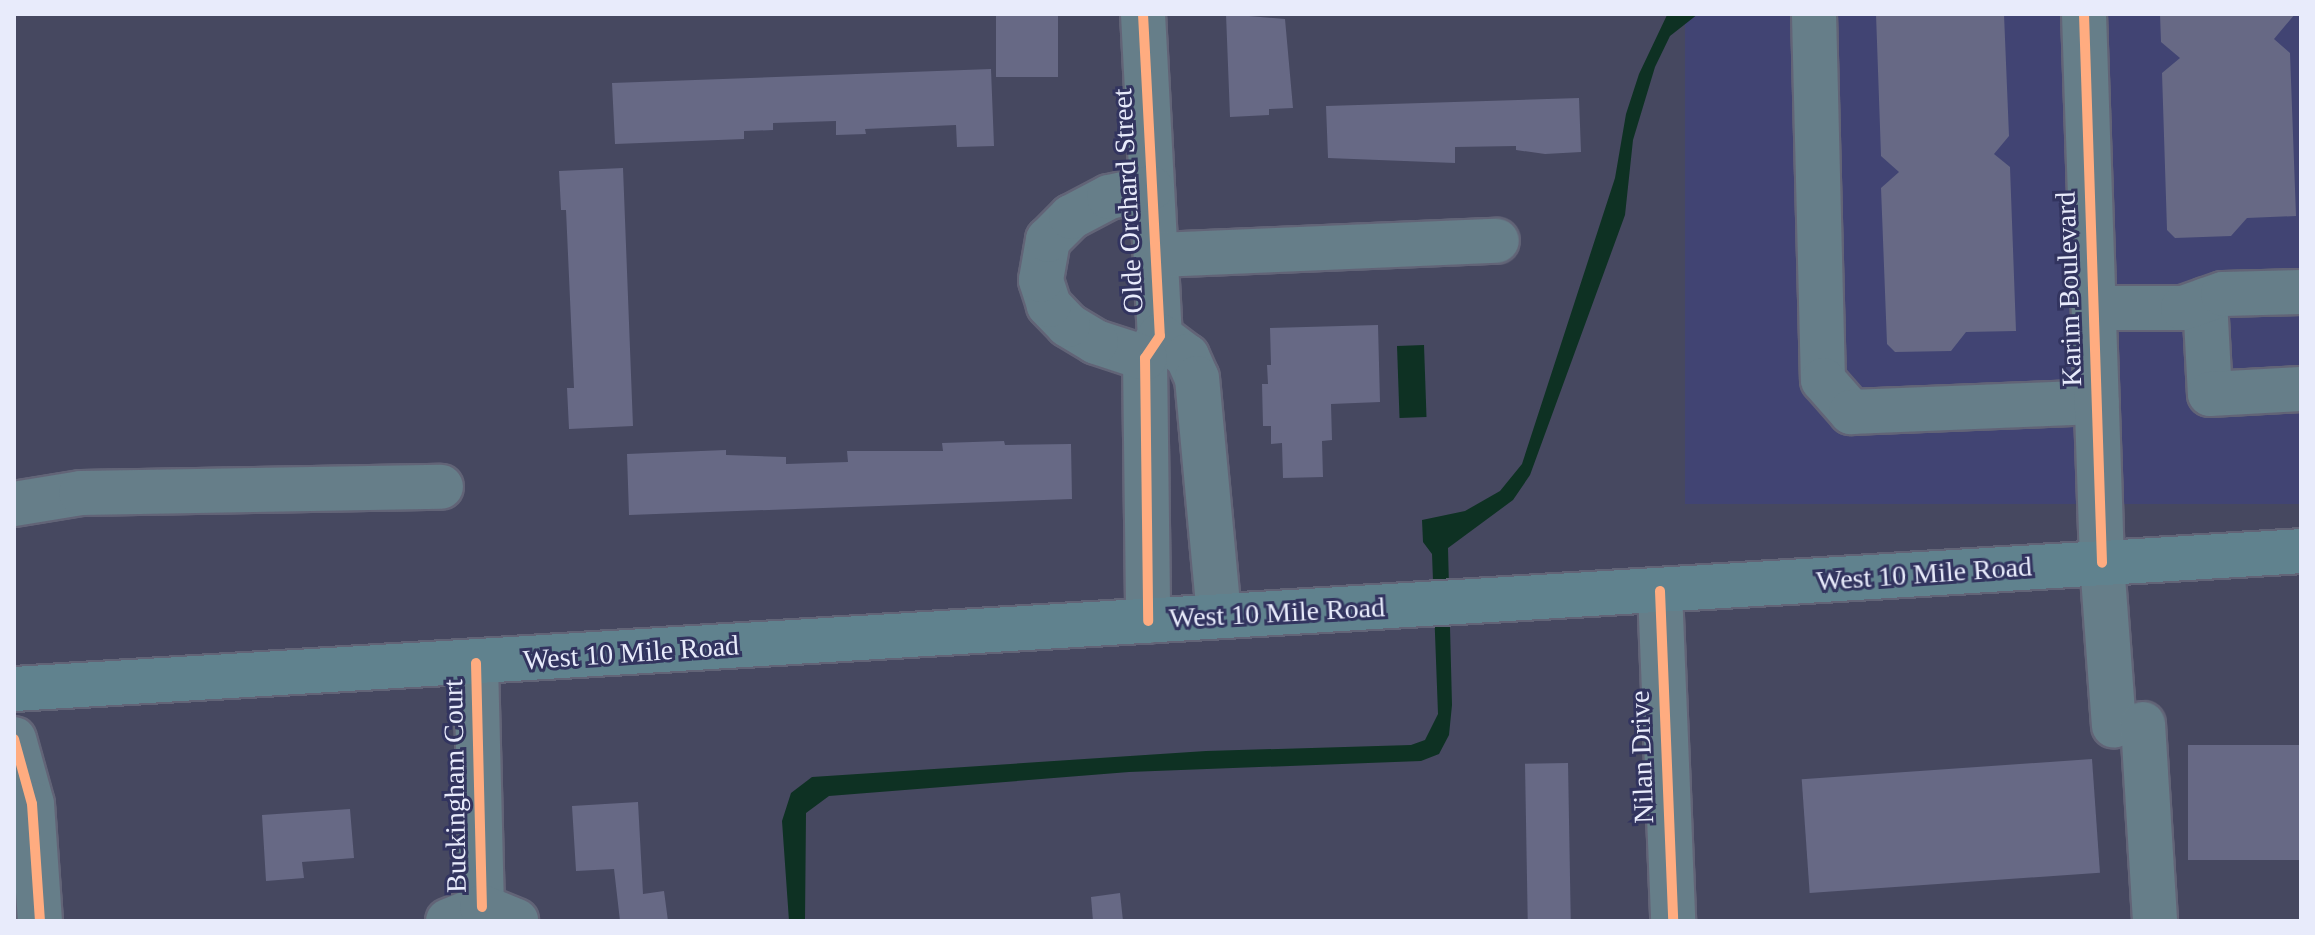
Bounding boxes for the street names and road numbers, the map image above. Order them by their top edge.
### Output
street label: Olde Orchard Street [1105,88,1151,314]
street label: Karim Boulevard [2049,191,2089,387]
street label: West 10 Mile Road [1815,550,2033,598]
street label: West 10 Mile Road [1168,591,1386,635]
street label: West 10 Mile Road [522,629,740,677]
street label: Buckingham Court [436,679,474,893]
street label: Nilan Drive [1623,690,1661,824]

